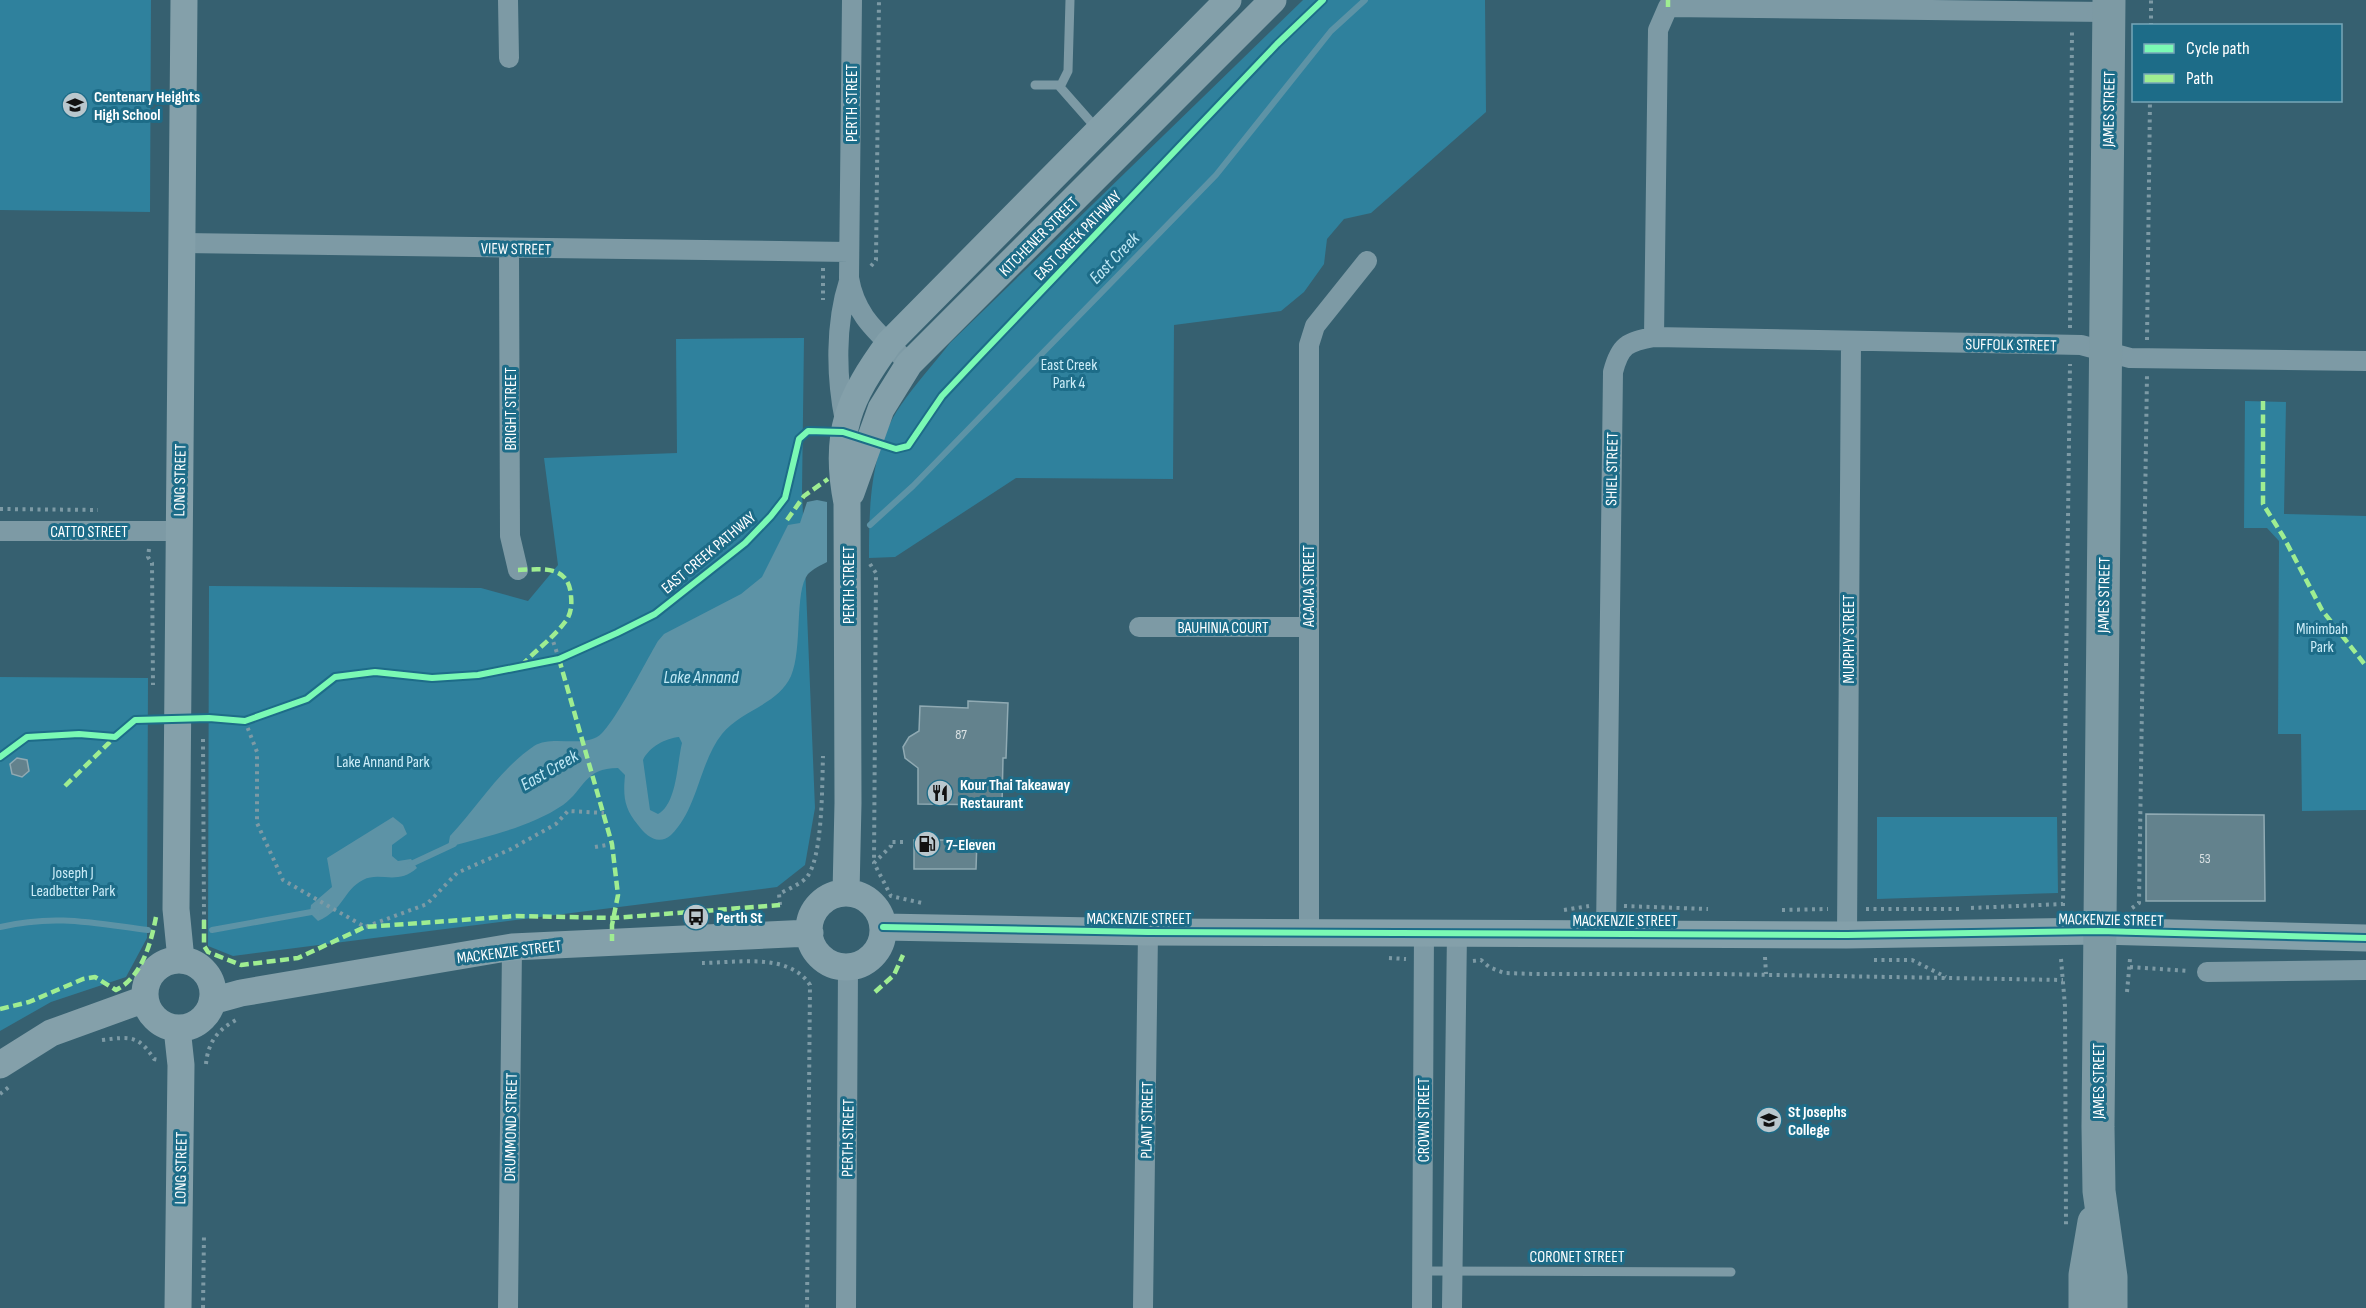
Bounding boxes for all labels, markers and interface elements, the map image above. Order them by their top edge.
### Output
legend [2132,24,2342,102]
text: Cycle path [2186,38,2250,59]
street label: PERTH STREET [843,64,862,142]
text: Path [2186,68,2214,89]
street label: JAMES STREET [2099,70,2120,148]
place label: Centenary Heights High School [94,88,200,125]
school or university icon: Centenary Heights High School [60,90,90,120]
street label: EAST CREEK PATHWAY [1030,187,1126,285]
street label: KITCHENER STREET [996,193,1083,281]
water label: East Creek [1085,227,1145,288]
street label: VIEW STREET [481,239,552,260]
street label: SUFFOLK STREET [1965,335,2057,356]
park label: East Creek Park 4 [1041,356,1097,393]
street label: BRIGHT STREET [502,367,521,451]
street label: SHIEL STREET [1602,432,1623,506]
street label: LONG STREET [170,443,191,516]
street label: EAST CREEK PATHWAY [658,508,760,598]
street label: CATTO STREET [50,523,128,542]
street label: ACACIA STREET [1300,545,1319,628]
street label: PERTH STREET [840,546,859,624]
street label: JAMES STREET [2094,556,2115,634]
street label: MURPHY STREET [1840,594,1859,684]
street label: BAUHINIA COURT [1177,619,1269,638]
park label: Minimbah Park [2296,620,2348,657]
water label: Lake Annand [663,667,739,688]
house number: 87 [955,726,967,743]
water label: East Creek [517,745,583,795]
park label: Lake Annand Park [336,753,430,772]
place label: Kour Thai Takeaway Restaurant [960,776,1070,813]
restaurant icon: Kour Thai Takeaway Restaurant [925,778,955,808]
fuel station icon: 7-Eleven [912,829,942,859]
place label: 7-Eleven [946,836,996,855]
house number: 53 [2199,850,2211,867]
park label: Joseph J Leadbetter Park [31,864,115,901]
bus stop icon: Perth St [681,902,711,932]
place label: Perth St [716,909,763,928]
street label: MACKENZIE STREET [1086,910,1192,929]
street label: MACKENZIE STREET [2058,910,2164,931]
street label: MACKENZIE STREET [1572,912,1678,931]
street label: MACKENZIE STREET [456,937,563,968]
street label: JAMES STREET [2090,1043,2109,1120]
street label: DRUMMOND STREET [501,1072,522,1182]
street label: CROWN STREET [1415,1077,1434,1162]
street label: PLANT STREET [1137,1081,1158,1159]
street label: PERTH STREET [838,1098,859,1177]
place label: St Josephs College [1788,1103,1847,1140]
school or university icon: St Josephs College [1754,1105,1784,1135]
street label: LONG STREET [171,1131,192,1204]
street label: CORONET STREET [1530,1248,1625,1267]

